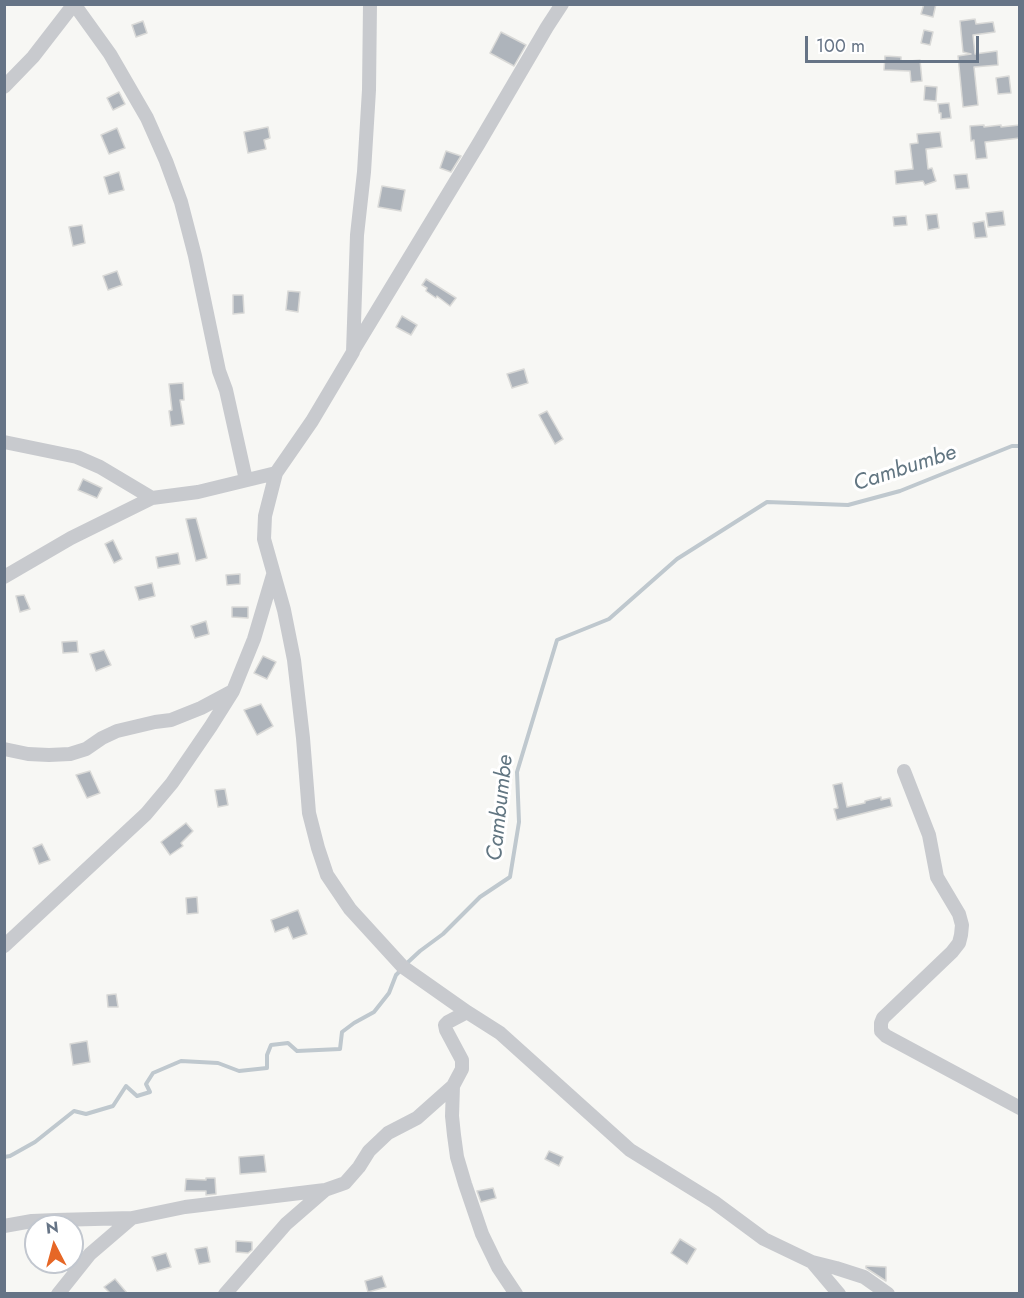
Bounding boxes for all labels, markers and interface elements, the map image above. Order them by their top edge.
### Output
scale bar [808,24,982,62]
text: 100 m [816,33,865,59]
water label: Cambumbe [850,440,960,498]
water label: Cambumbe [482,754,520,862]
north arrow [24,1214,84,1274]
text: N [45,1215,60,1240]

